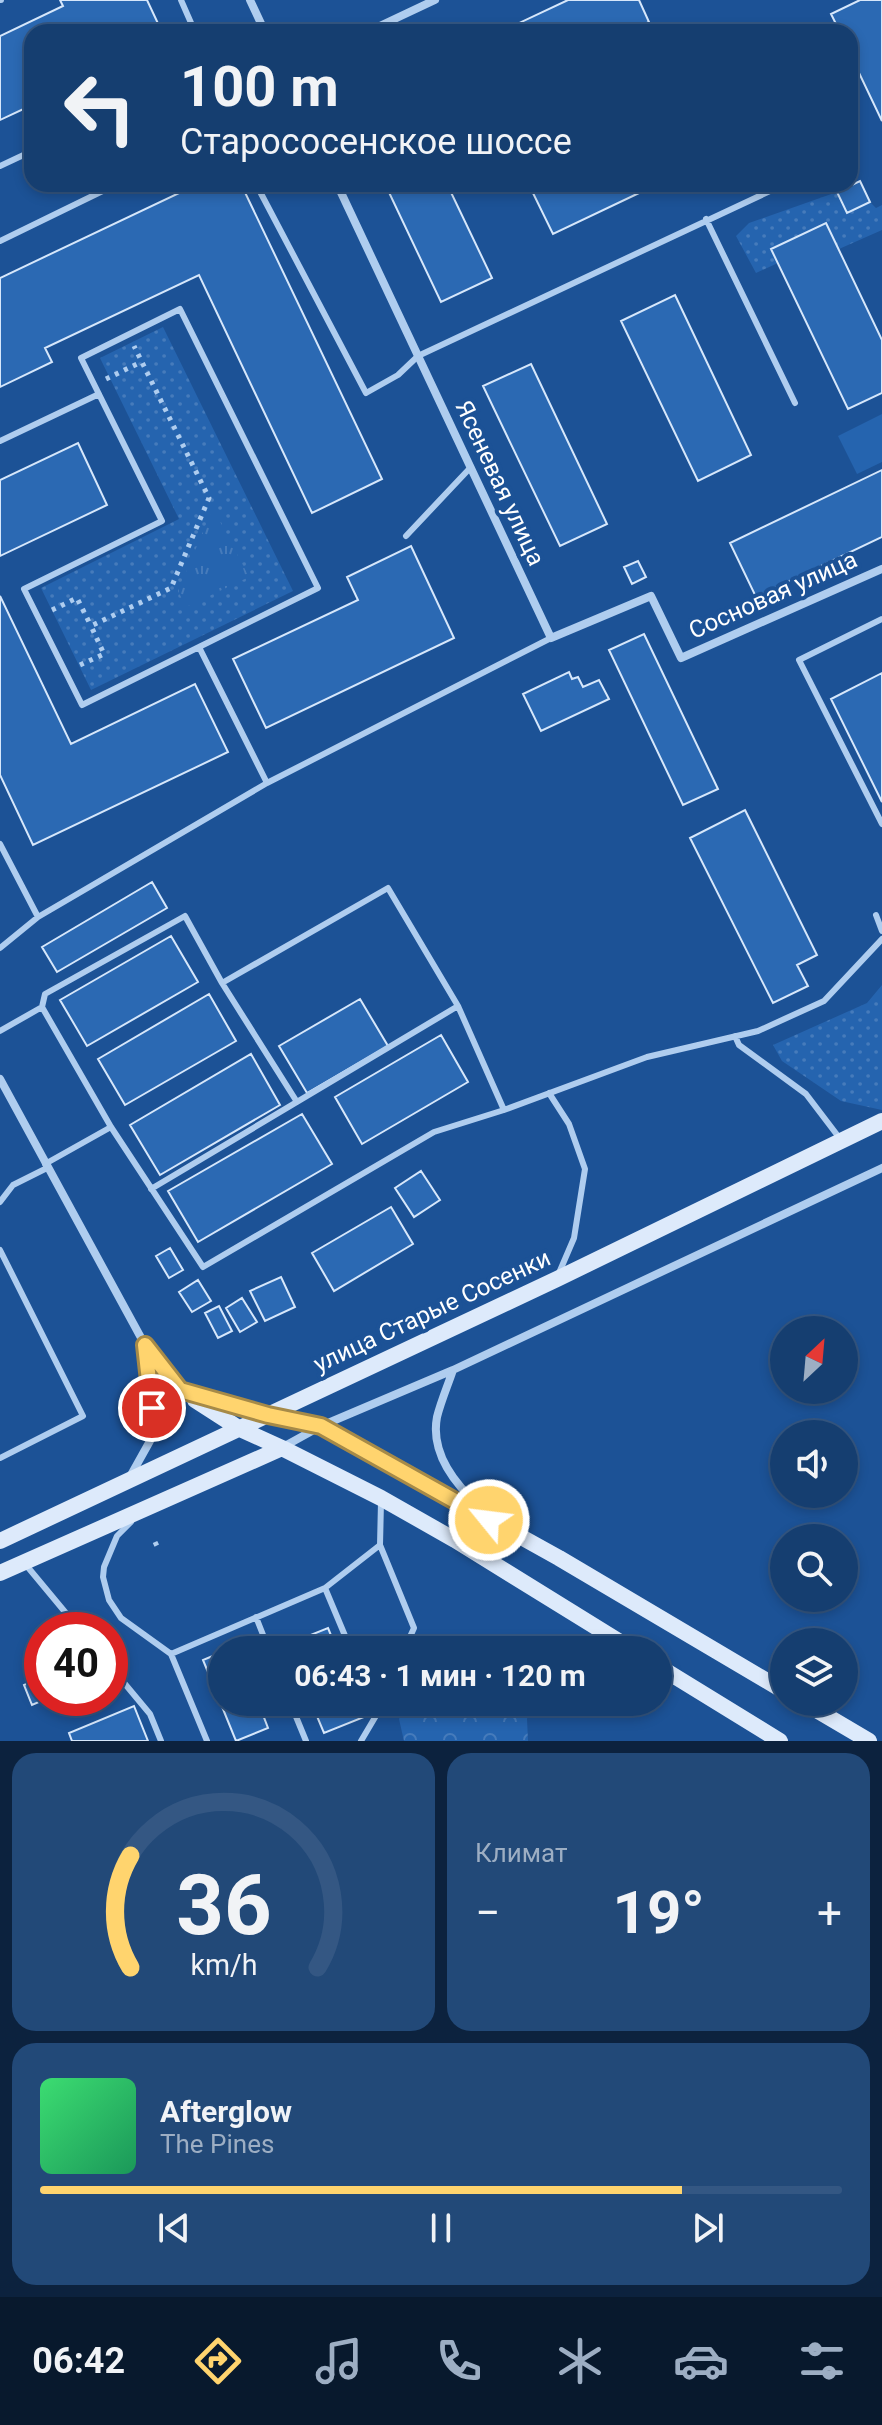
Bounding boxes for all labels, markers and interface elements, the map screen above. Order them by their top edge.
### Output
text: 100 m [180,54,339,120]
icon: left [48,56,152,160]
text: Старососенское шоссе [180,121,572,163]
street label: Ясеневая улица [450,396,550,570]
street label: Сосновая улица [685,545,861,645]
street label: улица Старые Сосенки [309,1244,555,1378]
north arrow [770,1316,858,1404]
map controls [770,1316,858,1716]
pin [118,1374,186,1442]
icon: arrive [130,1386,174,1430]
button: sound [770,1420,858,1508]
position arrow [447,1478,531,1562]
button: search [770,1524,858,1612]
speed limit sign: 40 [24,1612,128,1716]
button: layers [770,1628,858,1716]
text: 06:43 · 1 мин · 120 m [294,1658,586,1693]
text: Климат [475,1838,567,1868]
text: 36 [176,1857,271,1954]
text: 19° [612,1877,705,1948]
text: − [475,1887,500,1939]
text: + [817,1887,842,1939]
text: km/h [190,1948,257,1982]
text: Afterglow [160,2094,292,2129]
text: The Pines [160,2129,274,2159]
icon: previous [152,2206,196,2250]
icon: pause [419,2206,463,2250]
icon: next [686,2206,730,2250]
icon: directions [190,2333,246,2389]
icon: music [311,2333,367,2389]
icon: phone [431,2333,487,2389]
icon: climate [552,2333,608,2389]
icon: car [673,2333,729,2389]
icon: filters [794,2333,850,2389]
text: 06:42 [32,2340,125,2382]

